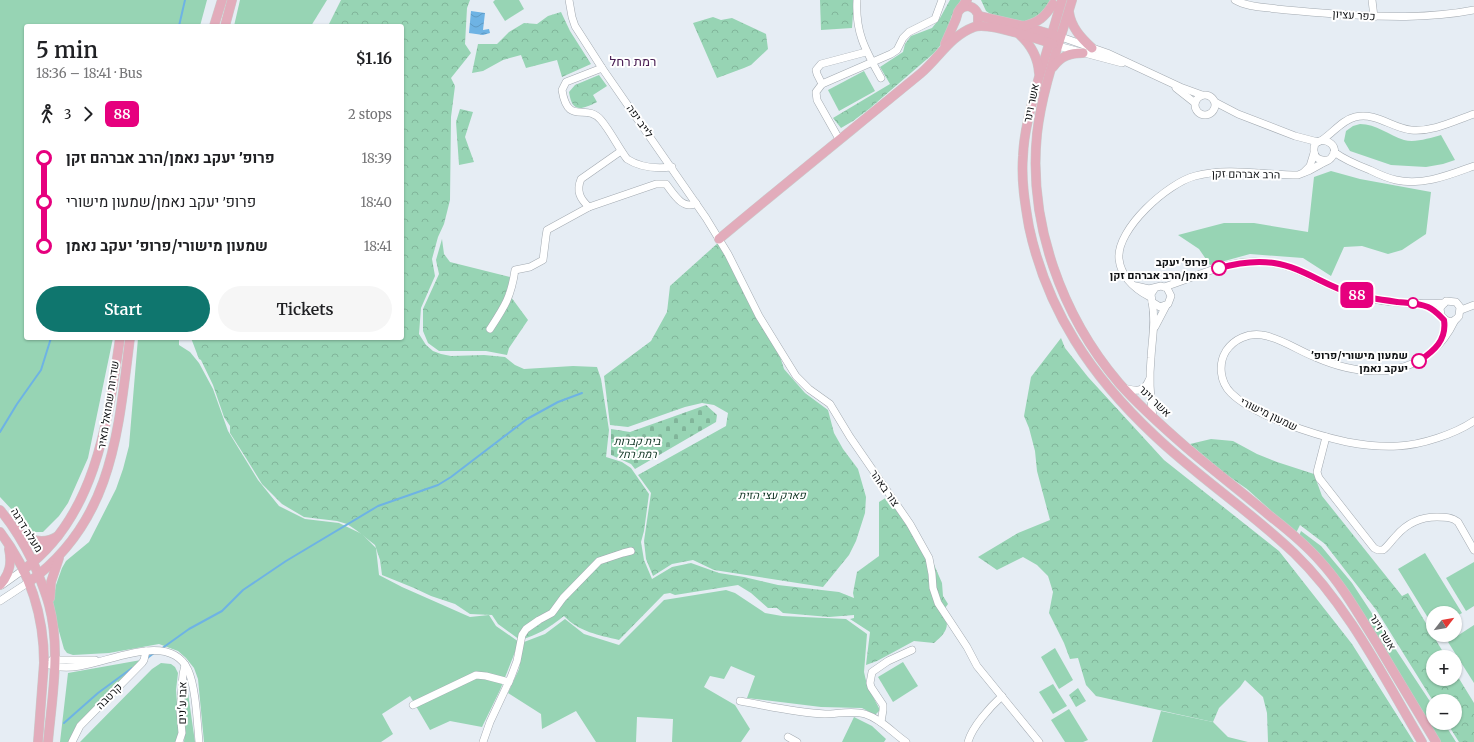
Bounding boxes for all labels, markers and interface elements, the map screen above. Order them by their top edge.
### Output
street label: כפר עציון [1332,7,1376,23]
text: 5 min [36,36,98,64]
text: $1.16 [356,49,392,68]
district label: רמת רחל [610,53,656,70]
text: 18:36 – 18:41 · Bus [36,65,142,82]
street label: אשר וינר [1020,82,1042,124]
street label: לייב יפה [624,102,657,141]
icon: walk [36,103,58,125]
icon: forward [77,103,99,125]
text: 88 [113,105,131,123]
text: 3 [64,106,71,123]
text: 2 stops [348,106,392,123]
text: פרופ׳ יעקב נאמן/הרב אברהם זקן [66,148,275,167]
text: 18:39 [362,150,392,167]
street label: הרב אברהם זקן [1212,166,1280,182]
text: פרופ׳ יעקב נאמן/שמעון מישורי [66,192,256,211]
text: 18:40 [360,194,392,211]
text: שמעון מישורי/פרופ׳ יעקב נאמן [66,236,268,255]
text: 18:41 [364,238,392,255]
place label: פרופ׳ יעקב נאמן/הרב אברהם זקן [1110,255,1208,282]
marker: פרופ׳ יעקב נאמן/הרב אברהם זקן [1211,260,1227,276]
line badge: 88 [1339,282,1375,308]
button: Start [36,286,210,332]
button: Tickets [218,286,392,332]
text: 88 [1348,286,1366,304]
unlabelled marker [1407,297,1419,309]
place label: שמעון מישורי/פרופ׳ יעקב נאמן [1311,348,1408,375]
marker: שמעון מישורי/פרופ׳ יעקב נאמן [1411,353,1427,369]
street label: שדרות שמואל מאיר [94,360,122,450]
street label: אשר וינר [1136,382,1174,420]
street label: שמעון מישורי [1238,394,1300,434]
park label: בית קברות רמת רחל [614,434,661,461]
street label: צור באהר [867,467,903,509]
park label: פארק עצי הזית [738,488,807,502]
street label: מעלה דרגה [8,505,46,555]
north arrow [1426,606,1462,642]
map controls [1426,606,1462,730]
street label: אשר וינר [1367,611,1399,653]
button: + [1426,650,1462,686]
street label: קרטבה [93,680,125,712]
street label: אבו ע'נים [175,682,189,724]
button: − [1426,694,1462,730]

